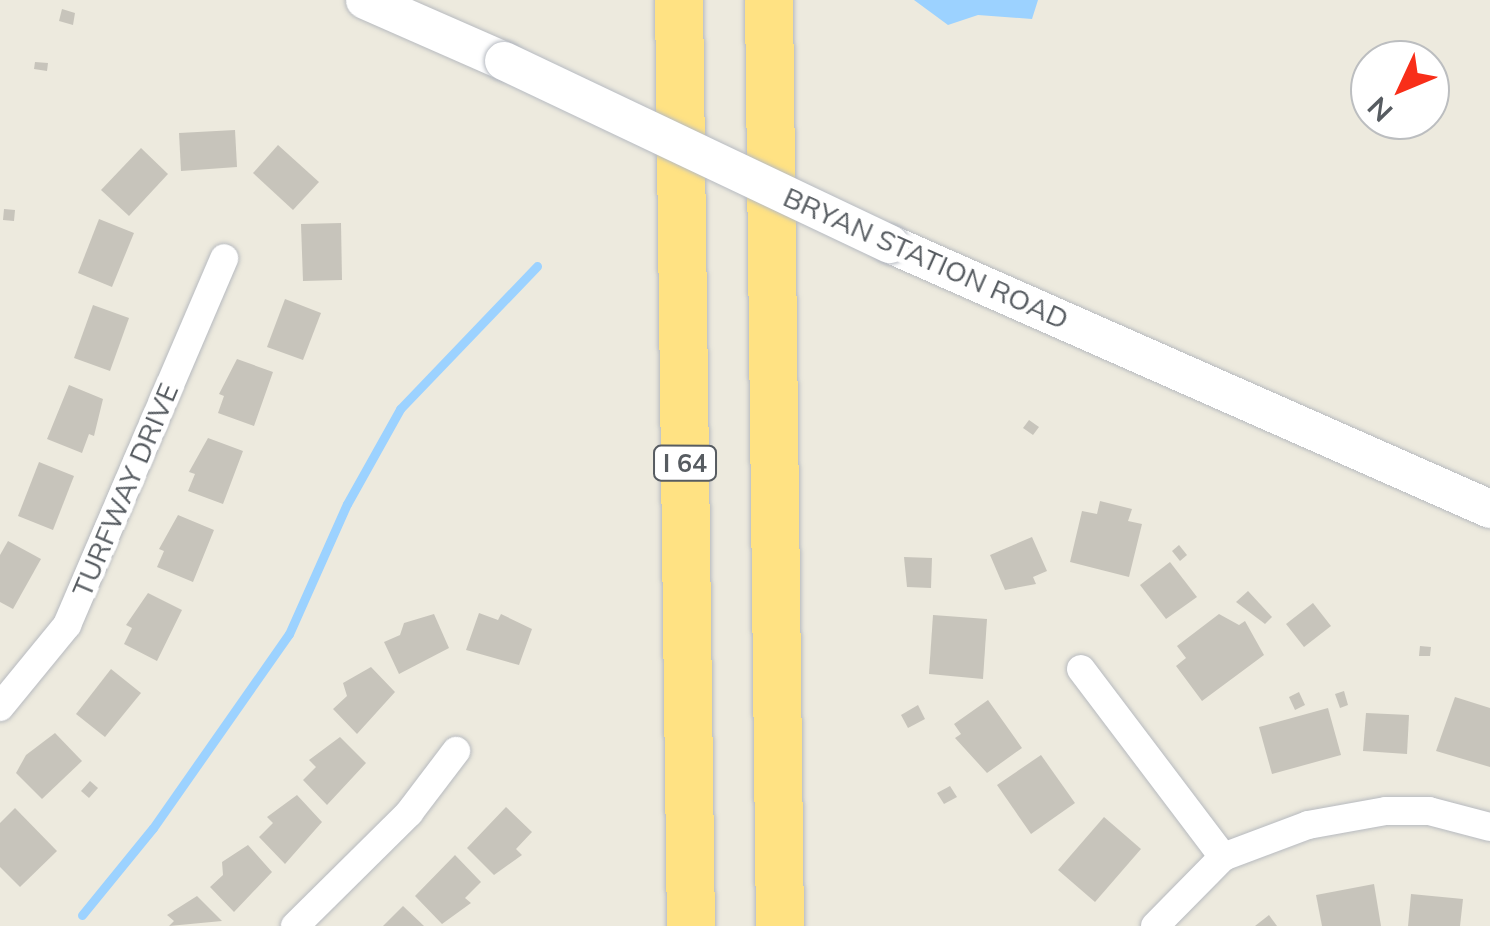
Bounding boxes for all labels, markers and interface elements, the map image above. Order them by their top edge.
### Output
north arrow [1350,40,1450,140]
text: N [1360,90,1399,130]
street label: BRYAN STATION ROAD [778,180,1074,336]
street label: TURFWAY DRIVE [65,378,185,602]
road number: I 64 [652,443,718,483]

